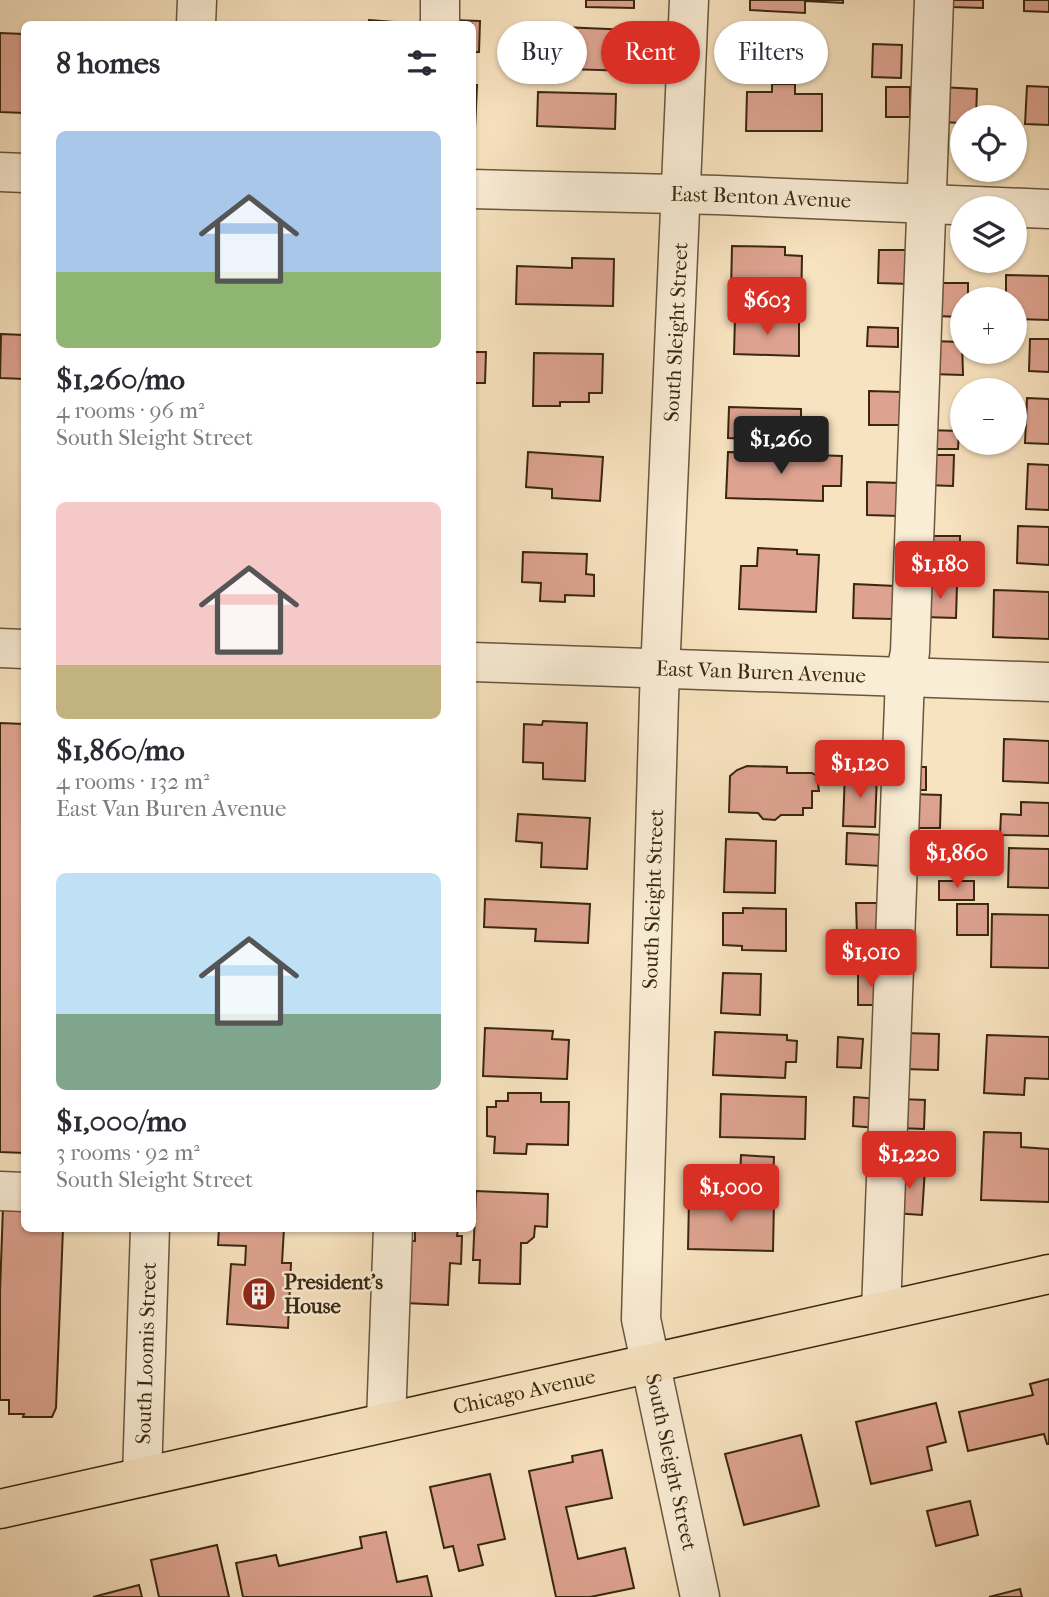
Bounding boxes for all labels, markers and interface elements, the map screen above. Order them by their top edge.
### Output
chip: Buy [497,21,587,84]
chip: Rent [601,21,700,84]
chip: Filters [714,21,828,84]
icon: filters [403,44,441,82]
text: 8 homes [56,46,160,81]
map controls [950,105,1027,455]
button: locate [950,105,1027,182]
icon: home [186,176,312,302]
street label: East Benton Avenue [670,182,852,213]
button: layers [950,196,1027,273]
street label: South Sleight Street [659,241,693,423]
pin: $603 [726,278,808,337]
text: $603 [743,286,791,313]
button: + [950,287,1027,364]
text: $1,260/mo [56,362,185,397]
button: − [950,378,1027,455]
text: 4 rooms · 96 m² [56,397,205,424]
pin: $1,260 [724,416,838,476]
text: South Sleight Street [56,424,253,451]
text: $1,260 [750,425,812,452]
pin: $1,180 [883,542,997,601]
icon: home [186,547,312,673]
text: $1,180 [911,550,969,577]
street label: East Van Buren Avenue [655,656,866,688]
text: $1,860/mo [56,733,185,768]
pin: $1,120 [803,740,917,800]
text: $1,120 [831,749,889,776]
text: 4 rooms · 132 m² [56,768,210,795]
text: East Van Buren Avenue [56,795,286,822]
street label: South Sleight Street [638,808,668,989]
pin: $1,860 [900,830,1014,890]
text: $1,860 [926,839,988,866]
icon: home [186,918,312,1044]
pin: $1,010 [814,930,928,989]
text: $1,010 [842,938,900,965]
text: $1,000/mo [56,1104,186,1139]
pin: $1,220 [852,1132,966,1191]
text: 3 rooms · 92 m² [56,1139,200,1166]
text: $1,220 [878,1140,940,1167]
pin: $1,000 [674,1164,788,1224]
text: South Sleight Street [56,1166,253,1193]
text: $1,000 [699,1173,763,1200]
street label: South Loomis Street [131,1261,161,1445]
place label: President's House [284,1270,383,1318]
building icon: President's House [240,1275,278,1313]
street label: Chicago Avenue [451,1364,597,1419]
street label: South Sleight Street [641,1371,702,1553]

